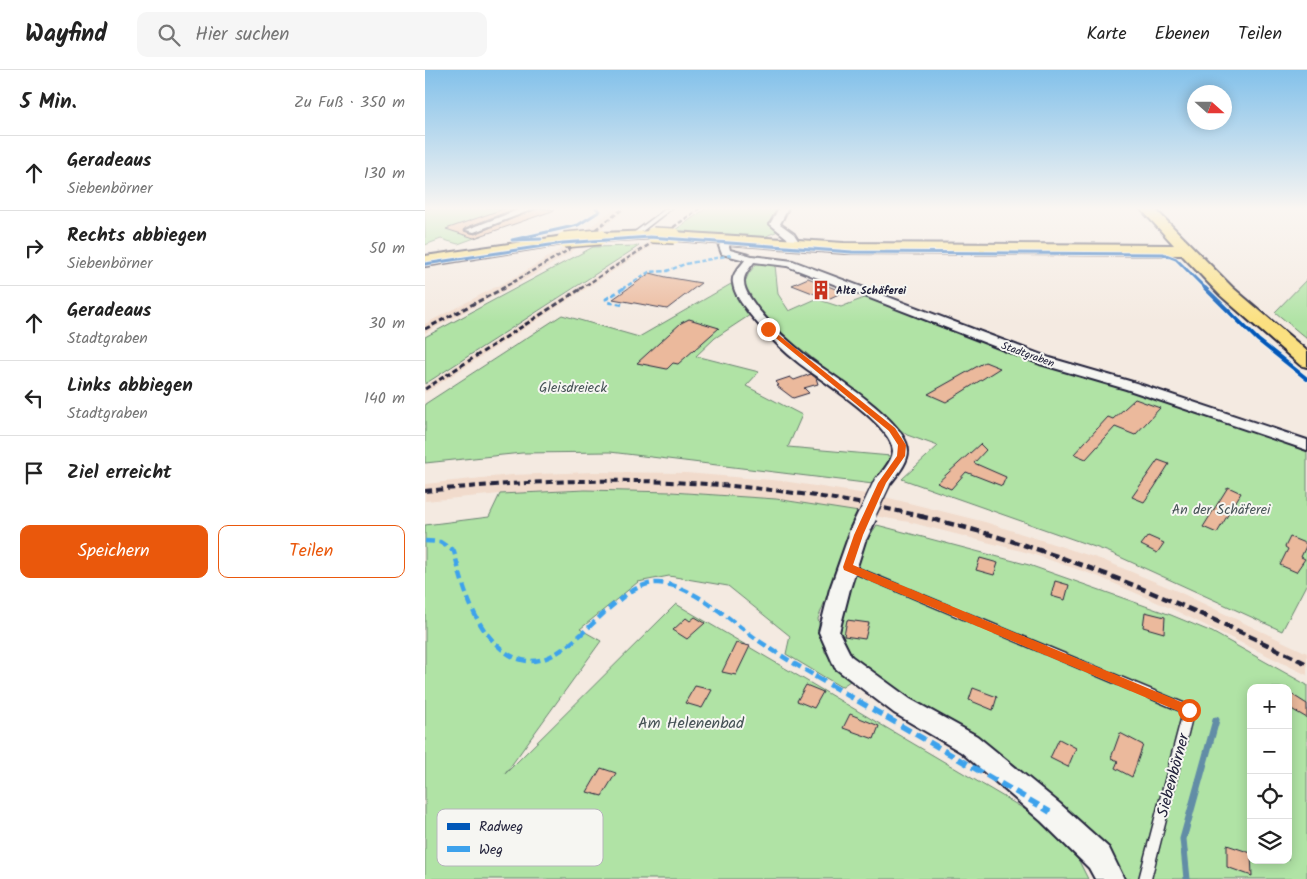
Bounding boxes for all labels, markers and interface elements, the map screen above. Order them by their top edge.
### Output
search box [137,12,487,57]
text: Wayfind [25,15,107,54]
text: Hier suchen [195,20,290,50]
text: Karte [1086,20,1127,49]
text: Ebenen [1155,20,1210,49]
text: Teilen [1238,20,1282,49]
icon: search [155,21,183,49]
north arrow [1187,85,1232,130]
text: 5 Min. [20,86,77,119]
text: Zu Fuß · 350 m [294,90,405,115]
text: Geradeaus [67,146,152,176]
icon: ahead [20,159,48,187]
text: 130 m [364,161,405,186]
text: Siebenbörner [67,176,153,201]
text: Rechts abbiegen [67,221,207,251]
icon: right [20,234,48,262]
text: 50 m [369,236,405,261]
text: Siebenbörner [67,251,153,276]
building icon: Alte Schäferei [810,279,832,301]
place label: Alte Schäferei [836,282,907,300]
text: Geradeaus [67,296,152,326]
icon: ahead [20,309,48,337]
text: 30 m [369,311,405,336]
route end [757,318,780,341]
text: Stadtgraben [67,326,148,351]
street label: Stadtgraben [998,337,1057,373]
text: Links abbiegen [67,371,193,401]
park label: Gleisdreieck [539,377,607,399]
icon: left [20,384,48,412]
text: 140 m [364,386,405,411]
text: Stadtgraben [67,401,148,426]
text: Ziel erreicht [67,458,172,488]
icon: arrive [20,459,48,487]
park label: An der Schäferei [1172,499,1271,521]
button: Speichern [20,525,208,578]
button: Teilen [218,525,405,578]
map controls [1247,684,1292,864]
button: + [1247,684,1292,729]
route start [1178,699,1201,722]
park label: Am Helenenbad [638,711,745,736]
street label: Siebenbörner [1150,729,1197,820]
button: − [1247,729,1292,774]
button: locate [1247,774,1292,819]
legend [437,809,603,866]
text: Radweg [479,816,523,838]
button: layers [1247,819,1292,864]
text: Weg [479,839,503,861]

